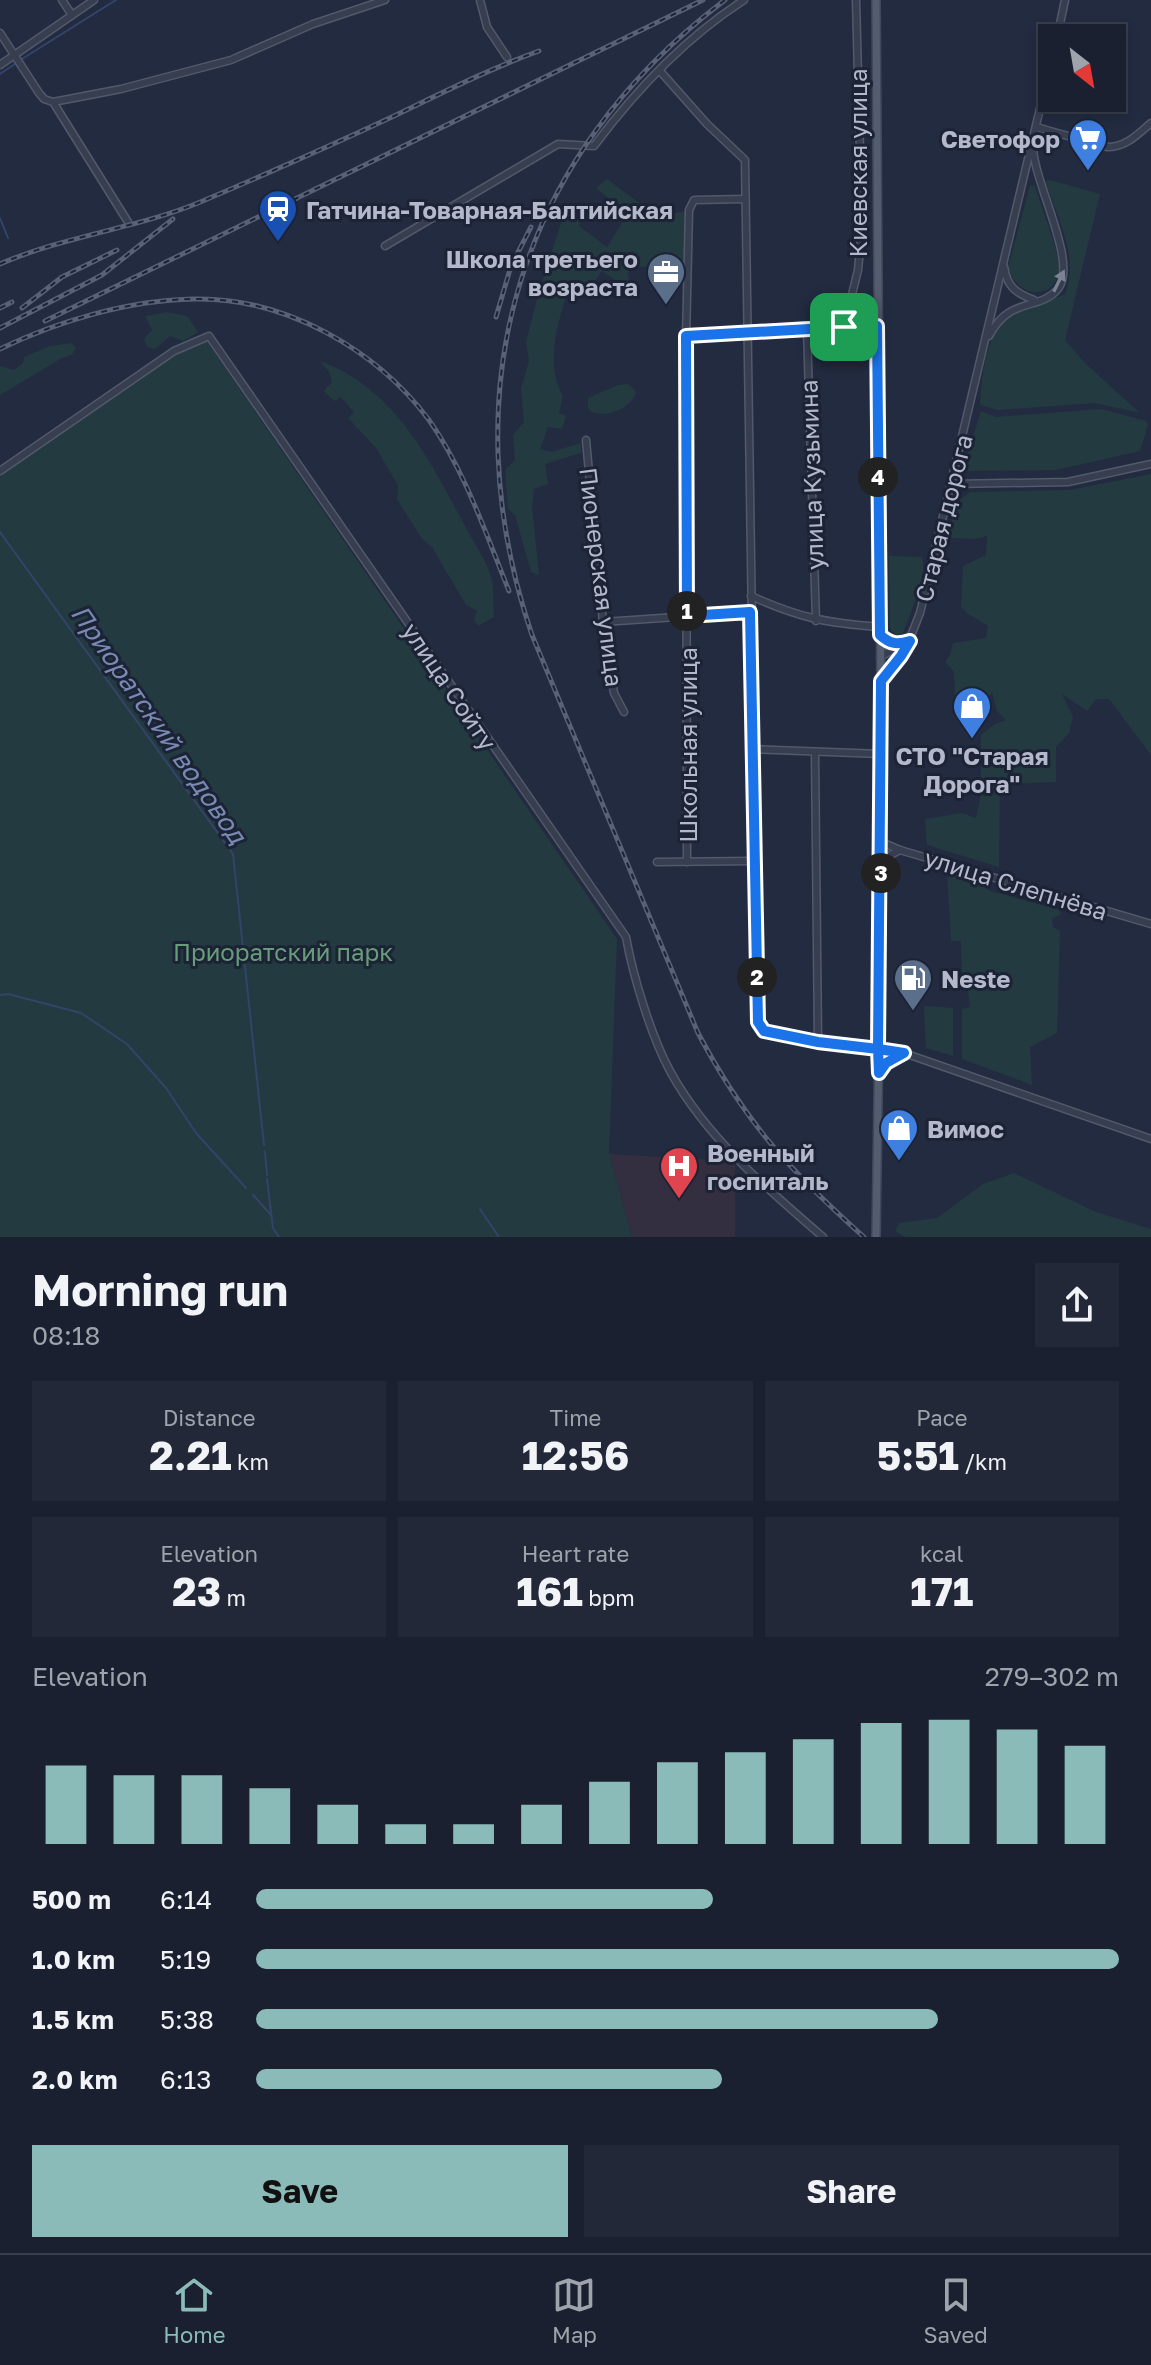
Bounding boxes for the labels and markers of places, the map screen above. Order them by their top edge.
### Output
supermarket icon: Светофор [1067,117,1109,172]
place label: Светофор [941,124,1060,153]
station icon: Гатчина-Товарная-Балтийская [257,188,299,243]
place label: Гатчина-Товарная-Балтийская [306,195,673,224]
place label: Школа третьего возраста [446,244,638,301]
office icon: Школа третьего возраста [645,251,687,306]
pin [810,293,878,361]
pin: 4 [858,457,898,497]
pin: 1 [667,591,707,631]
shop icon: СТО "Старая Дорога" [951,685,993,740]
place label: СТО "Старая Дорога" [895,741,1049,798]
pin: 3 [861,853,901,893]
pin: 2 [737,957,777,997]
fuel station icon: Neste [892,957,934,1012]
place label: Neste [941,964,1010,993]
shop icon: Вимос [878,1107,920,1162]
place label: Вимос [927,1114,1004,1143]
place label: Военный госпиталь [707,1138,828,1195]
hospital icon: Военный госпиталь [658,1145,700,1200]

